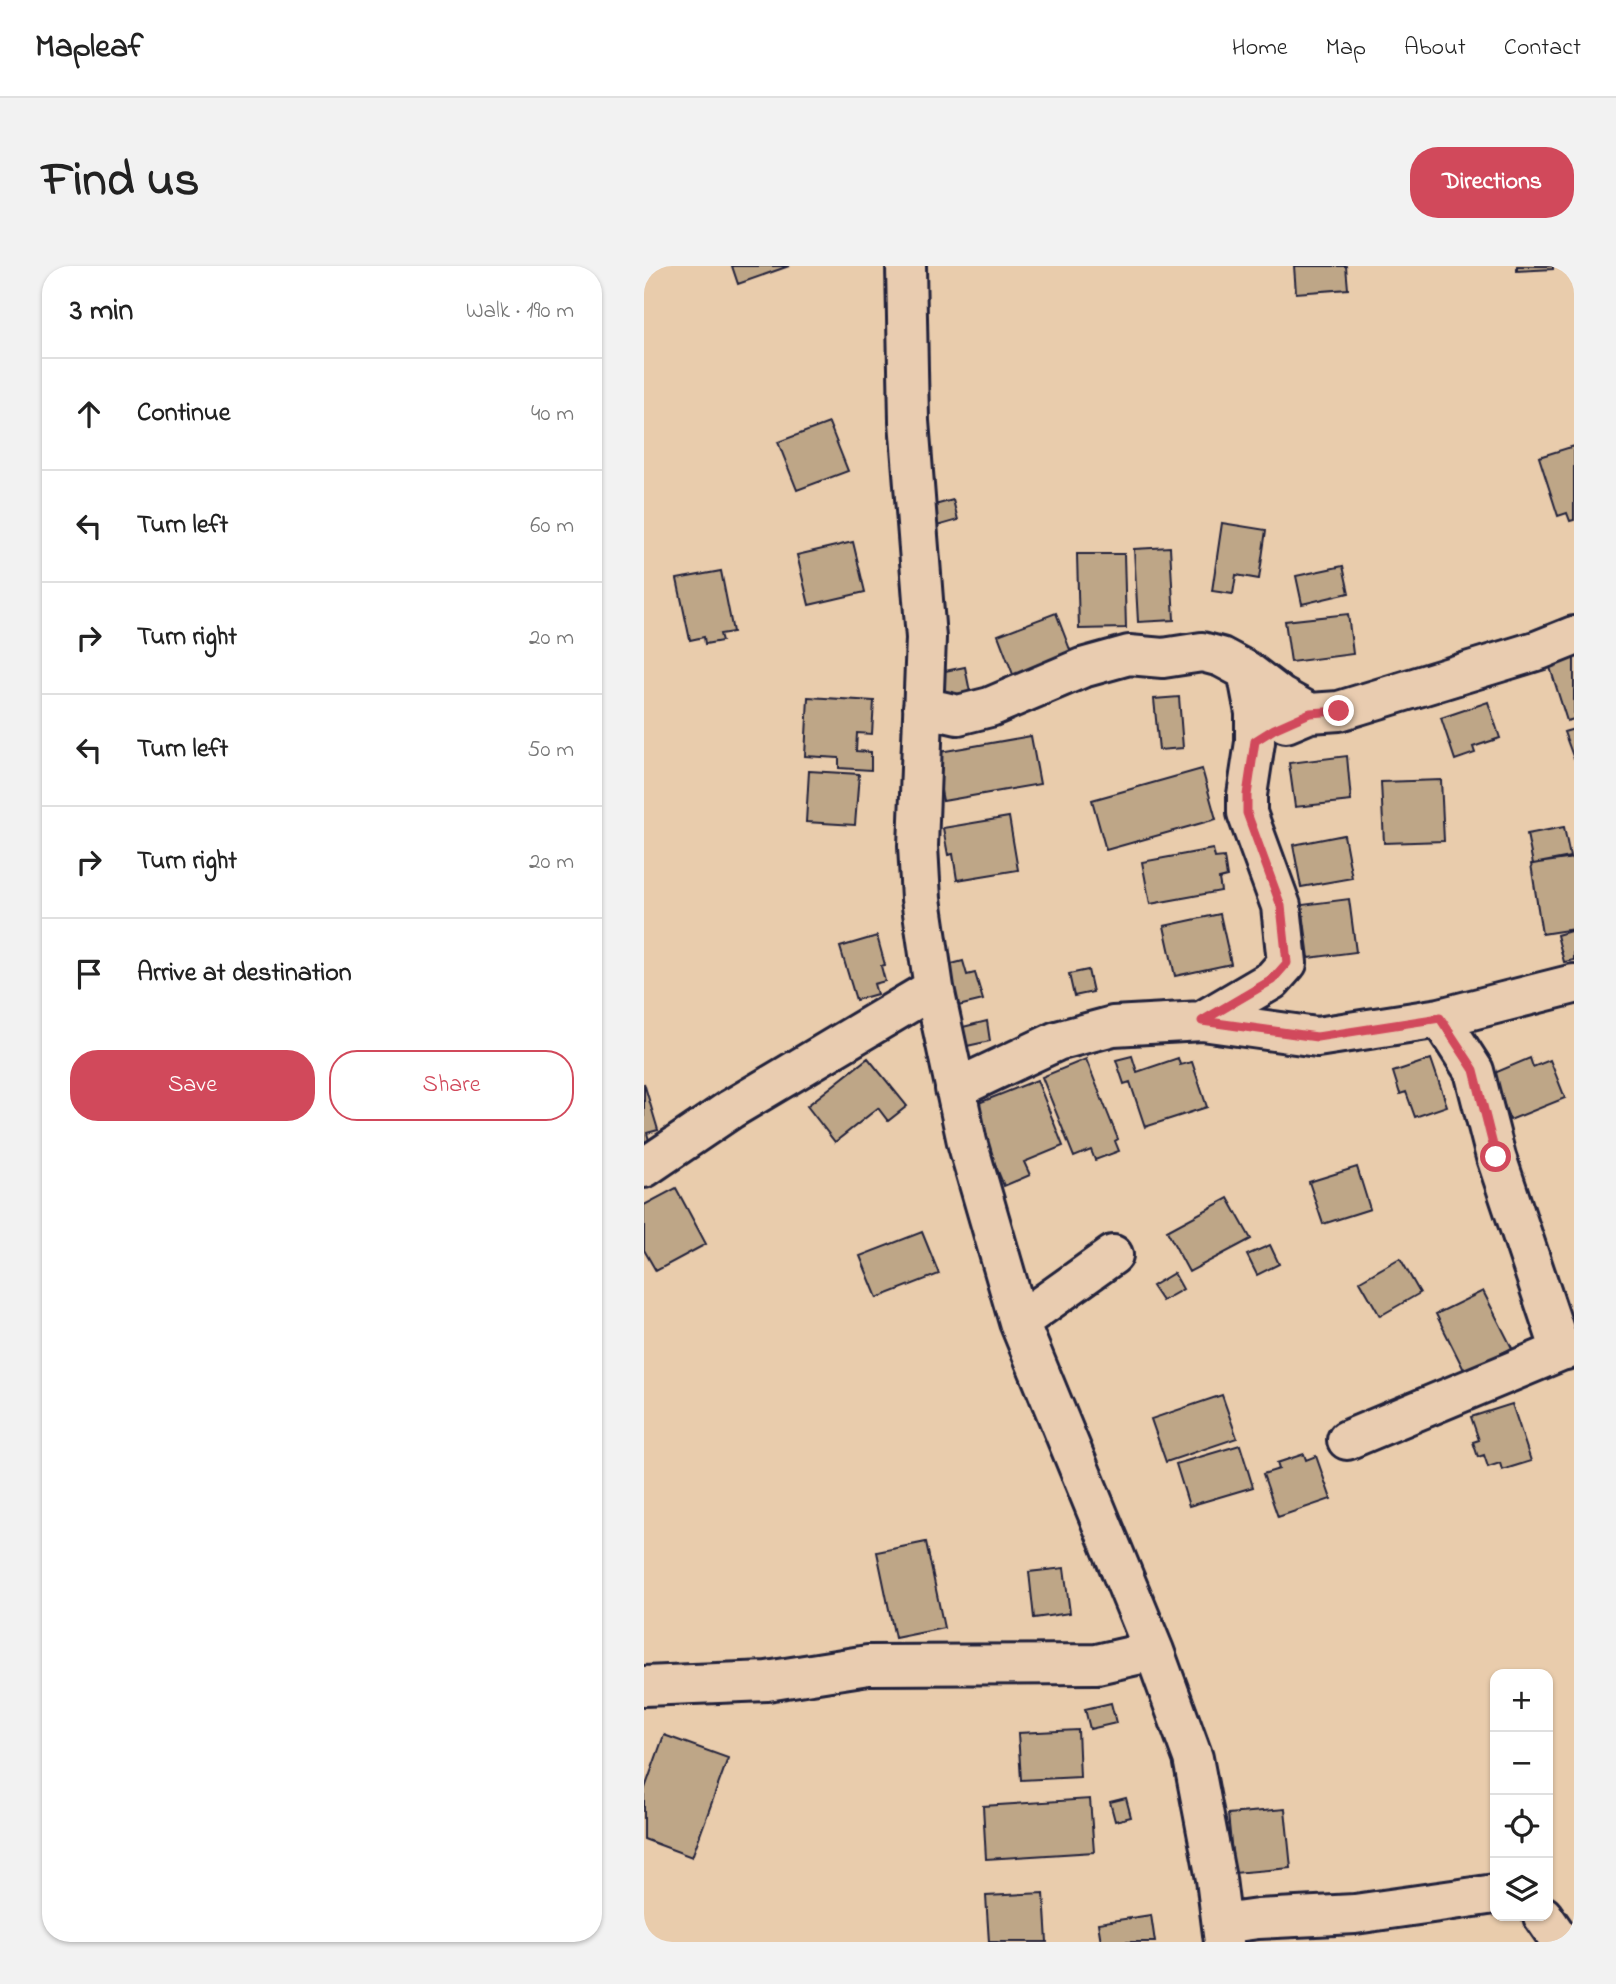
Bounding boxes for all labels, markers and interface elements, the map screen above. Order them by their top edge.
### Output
text: Mapleaf [35,24,143,72]
text: Home [1232,31,1288,66]
text: Map [1326,31,1366,66]
text: About [1404,31,1466,66]
text: Contact [1504,31,1581,66]
text: Find us [42,146,199,218]
button: Directions [1410,147,1574,218]
text: 3 min [70,290,133,334]
text: Walk · 190 m [466,295,574,328]
icon: ahead [70,395,108,433]
text: Continue [137,395,230,433]
text: 40 m [531,398,574,431]
icon: left [70,507,108,545]
text: Turn left [137,507,228,545]
text: 60 m [530,510,574,543]
icon: right [70,619,108,657]
text: Turn right [137,619,237,657]
text: 20 m [529,622,574,655]
route end [1323,695,1354,726]
icon: left [70,731,108,769]
text: Turn left [137,731,228,769]
text: 50 m [527,734,574,767]
icon: right [70,843,108,881]
text: Turn right [137,843,237,881]
text: 20 m [529,846,574,879]
icon: arrive [70,955,108,993]
text: Arrive at destination [137,955,352,993]
button: Save [70,1050,315,1121]
button: Share [329,1050,574,1121]
route start [1480,1141,1511,1172]
map controls [1490,1669,1553,1921]
button: + [1490,1669,1553,1732]
button: − [1490,1732,1553,1795]
button: locate [1490,1795,1553,1858]
button: layers [1490,1858,1553,1921]

